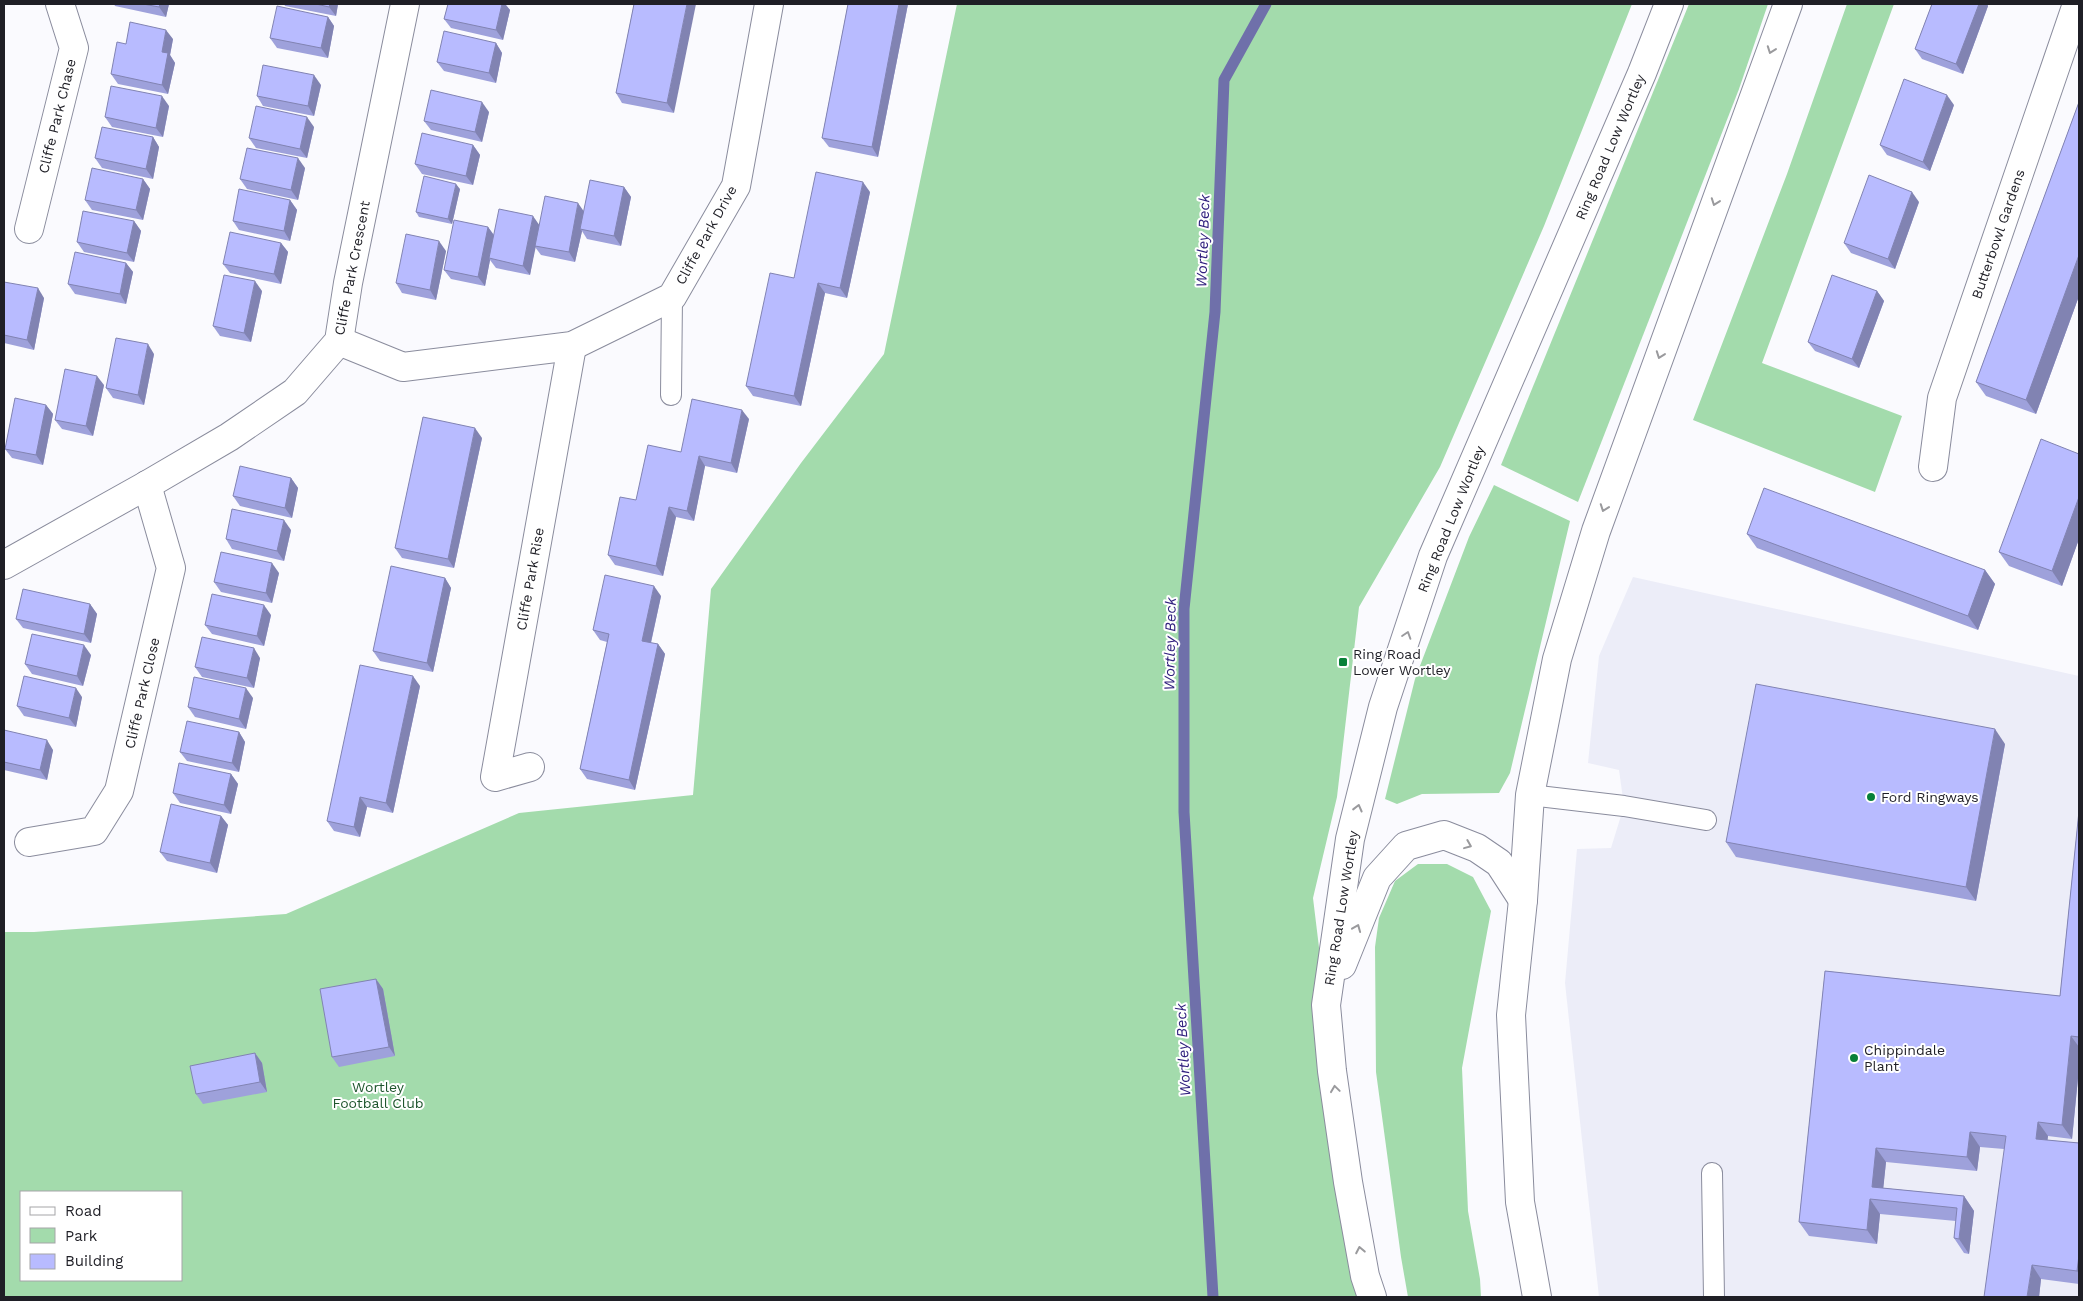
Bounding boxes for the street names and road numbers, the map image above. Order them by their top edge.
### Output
street label: Cliffe Park Chase [35,57,79,175]
street label: Ring Road Low Wortley [1572,71,1648,222]
street label: Butterbowl Gardens [1968,167,2028,301]
street label: Cliffe Park Drive [672,183,740,287]
street label: Cliffe Park Crescent [331,199,373,337]
street label: Ring Road Low Wortley [1414,443,1488,595]
street label: Cliffe Park Rise [513,526,547,632]
street label: Cliffe Park Close [121,636,163,750]
street label: Ring Road Low Wortley [1321,829,1361,987]

